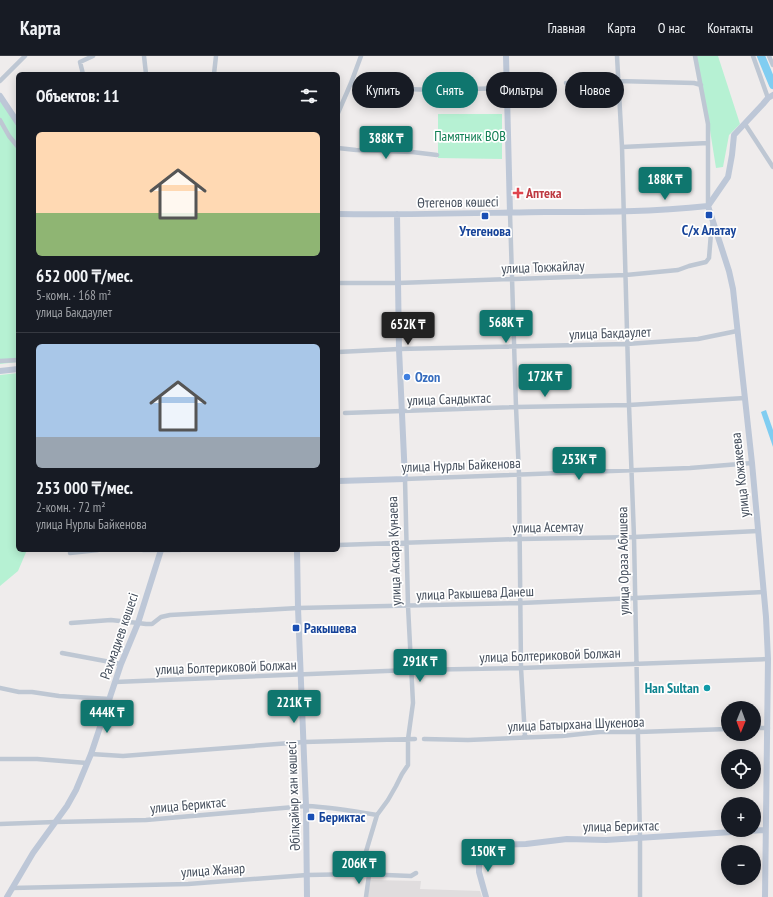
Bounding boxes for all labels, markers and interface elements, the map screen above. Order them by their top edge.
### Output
text: Карта [20,16,61,40]
text: Главная [547,19,585,37]
text: Карта [607,19,636,37]
text: О нас [658,19,685,37]
text: Контакты [707,19,753,37]
chip: Купить [352,72,414,108]
chip: Снять [422,72,478,108]
chip: Фильтры [486,72,557,108]
chip: Новое [565,72,624,108]
text: Объектов: 11 [36,85,119,107]
icon: filters [298,85,320,107]
pin: 388K ₸ [353,126,419,160]
park label: Памятник ВОВ [434,127,506,145]
text: 388K ₸ [369,130,403,147]
icon: home [142,158,214,230]
pin: 188K ₸ [632,167,698,201]
text: 188K ₸ [648,171,682,188]
place label: Аптека [525,184,562,202]
marker: Аптека [513,188,523,198]
street label: Өтегенов көшесі [417,192,499,212]
marker: С/х Алатау [704,210,714,220]
marker: Утегенова [480,211,490,221]
place label: С/х Алатау [682,221,737,239]
place label: Утегенова [458,222,511,240]
street label: улица Токжайлау [501,257,586,277]
text: 652 000 ₸/мес. [36,265,133,287]
text: 5-комн. · 168 m² [36,287,111,304]
text: улица Бакдаулет [36,304,112,321]
pin: 568K ₸ [473,310,539,344]
pin: 652K ₸ [375,312,441,346]
text: 568K ₸ [489,314,523,331]
text: 652K ₸ [391,316,425,333]
street label: улица Бакдаулет [569,323,652,343]
pin: 172K ₸ [512,364,578,398]
place label: Ozon [415,368,440,386]
text: 172K ₸ [528,368,562,385]
icon: home [142,370,214,442]
marker: Ozon [402,372,412,382]
street label: улица Сандыктас [407,389,491,409]
street label: улица Кожакеева [727,432,753,518]
pin: 253K ₸ [546,447,612,481]
text: 253K ₸ [562,451,596,468]
street label: улица Нурлы Байкенова [401,454,521,476]
text: 253 000 ₸/мес. [36,477,133,499]
street label: улица Аскара Кунаева [383,496,405,606]
text: 2-комн. · 72 m² [36,499,106,516]
street label: улица Ораза Абишева [613,507,633,615]
text: улица Нурлы Байкенова [36,516,147,533]
street label: улица Асемтау [512,517,584,537]
street label: улица Ракышева Данеш [416,582,534,604]
street label: Рахмадиев көшесі [96,590,142,682]
place label: Ракышева [304,619,357,637]
marker: Ракышева [291,623,301,633]
street label: улица Болтериковой Болжан [479,644,621,666]
pin: 291K ₸ [387,649,453,683]
text: 291K ₸ [403,653,437,670]
street label: улица Болтериковой Болжан [155,656,297,678]
place label: Han Sultan [645,679,699,697]
marker: Han Sultan [702,683,712,693]
pin: 221K ₸ [261,690,327,724]
text: 221K ₸ [277,694,311,711]
pin: 444K ₸ [74,700,140,734]
north arrow [721,701,761,741]
map controls [721,701,761,885]
text: 444K ₸ [90,704,124,721]
street label: улица Батырхана Шукенова [507,713,645,735]
street label: Әбілқайыр хан көшесі [282,741,304,851]
button: locate [721,749,761,789]
street label: улица Бериктас [149,793,227,817]
button: + [721,797,761,837]
place label: Бериктас [319,808,366,826]
marker: Бериктас [306,812,316,822]
street label: улица Бериктас [583,816,659,836]
pin: 150K ₸ [455,839,521,873]
text: 150K ₸ [471,843,505,860]
button: − [721,845,761,885]
pin: 206K ₸ [326,851,392,885]
text: 206K ₸ [342,855,376,872]
street label: улица Жанар [180,859,246,881]

